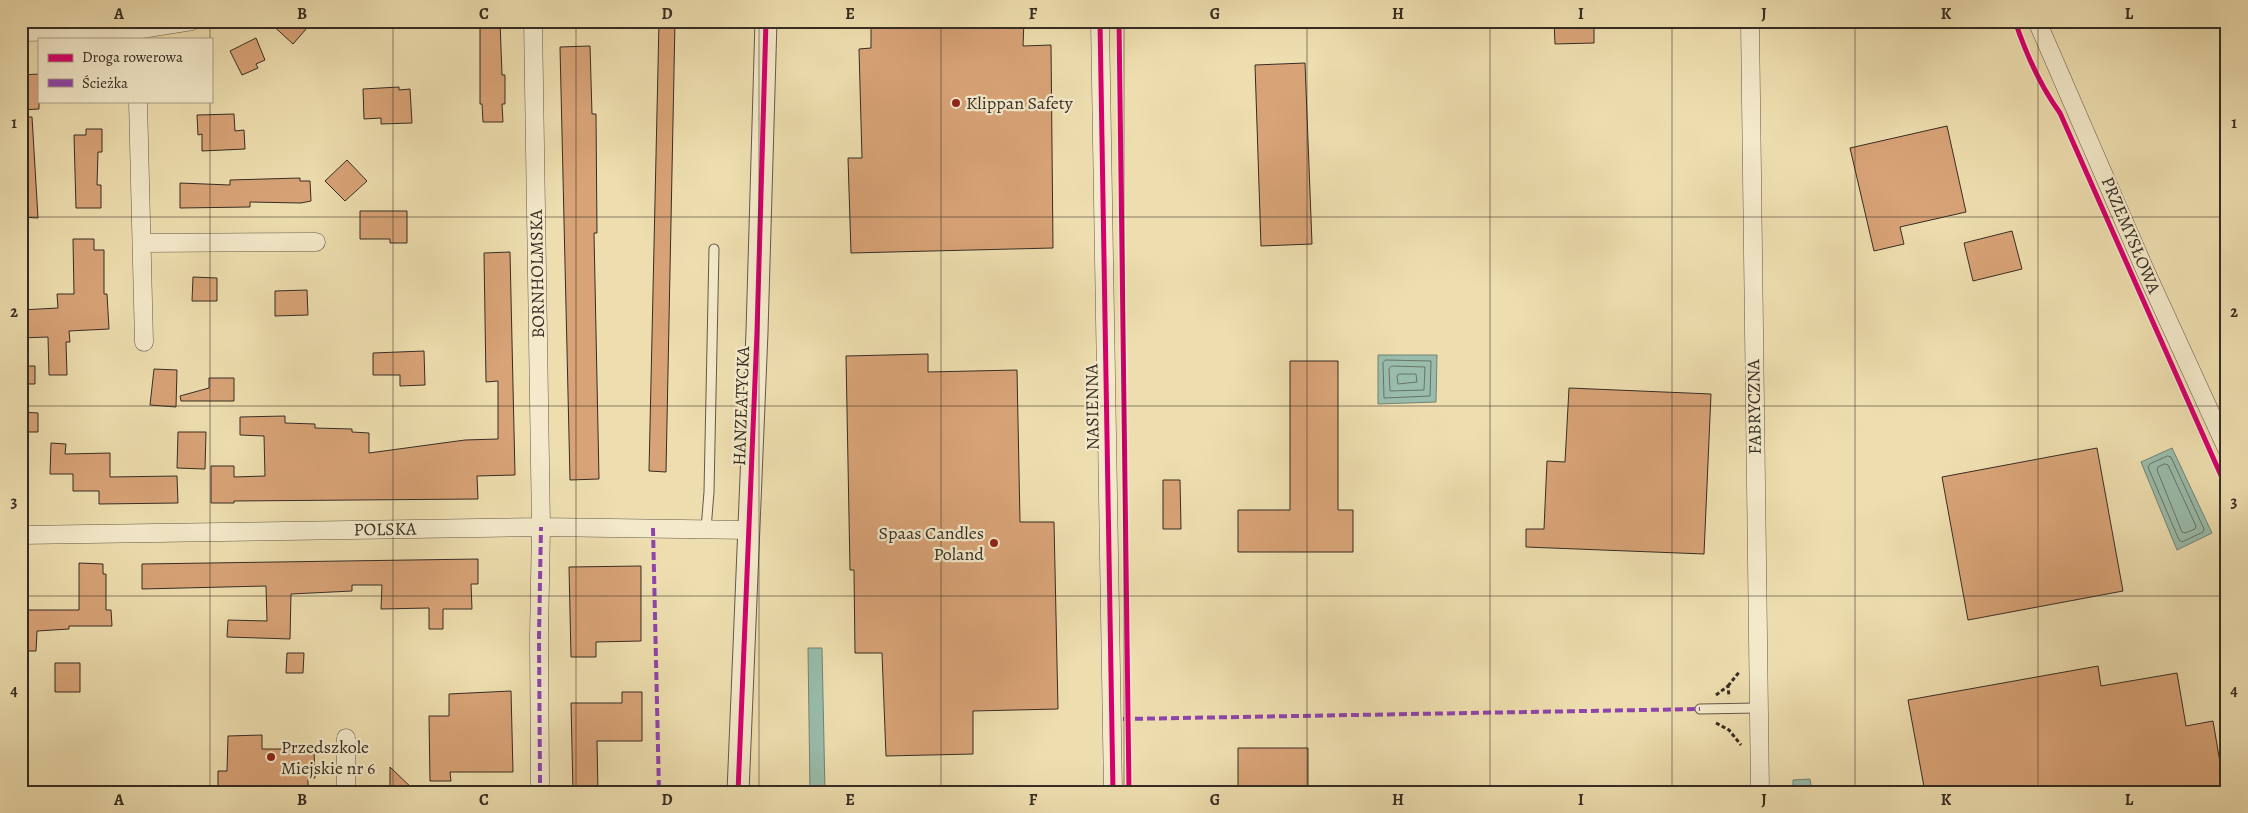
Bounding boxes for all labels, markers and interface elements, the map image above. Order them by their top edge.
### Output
text: A [113,3,125,25]
text: B [297,3,307,25]
text: C [479,3,489,25]
text: D [661,3,673,25]
text: E [845,3,855,25]
text: F [1029,3,1038,25]
text: G [1210,3,1220,25]
text: H [1392,3,1404,25]
text: I [1578,3,1584,25]
text: J [1761,3,1767,25]
text: K [1941,3,1952,25]
text: L [2125,3,2134,25]
legend [38,38,212,102]
text: Droga rowerowa [82,47,183,67]
text: Ścieżka [82,73,128,93]
place label: Klippan Safety [966,91,1074,115]
marker: Klippan Safety [950,97,962,109]
text: 1 [11,112,17,134]
text: 1 [2231,112,2237,134]
street label: PRZEMYSŁOWA [2096,173,2167,297]
street label: BORNHOLMSKA [524,209,550,339]
text: 2 [10,301,18,323]
text: 2 [2230,301,2238,323]
street label: HANZEATYCKA [727,345,755,466]
street label: FABRYCZNA [1741,359,1767,455]
street label: NASIENNA [1079,363,1105,450]
text: 3 [11,491,18,513]
text: 3 [2231,491,2238,513]
street label: POLSKA [354,516,417,542]
place label: Spaas Candles Poland [879,521,984,566]
marker: Spaas Candles Poland [988,537,1000,549]
text: 4 [10,680,18,702]
text: 4 [2230,680,2238,702]
place label: Przedszkole Miejskie nr 6 [281,735,375,780]
marker: Przedszkole Miejskie nr 6 [265,751,277,763]
text: A [113,789,125,811]
text: B [297,789,307,811]
text: C [479,789,489,811]
text: D [661,789,673,811]
text: E [845,789,855,811]
text: F [1029,789,1038,811]
text: G [1210,789,1220,811]
text: H [1392,789,1404,811]
text: I [1578,789,1584,811]
text: J [1761,789,1767,811]
text: K [1941,789,1952,811]
text: L [2125,789,2134,811]

